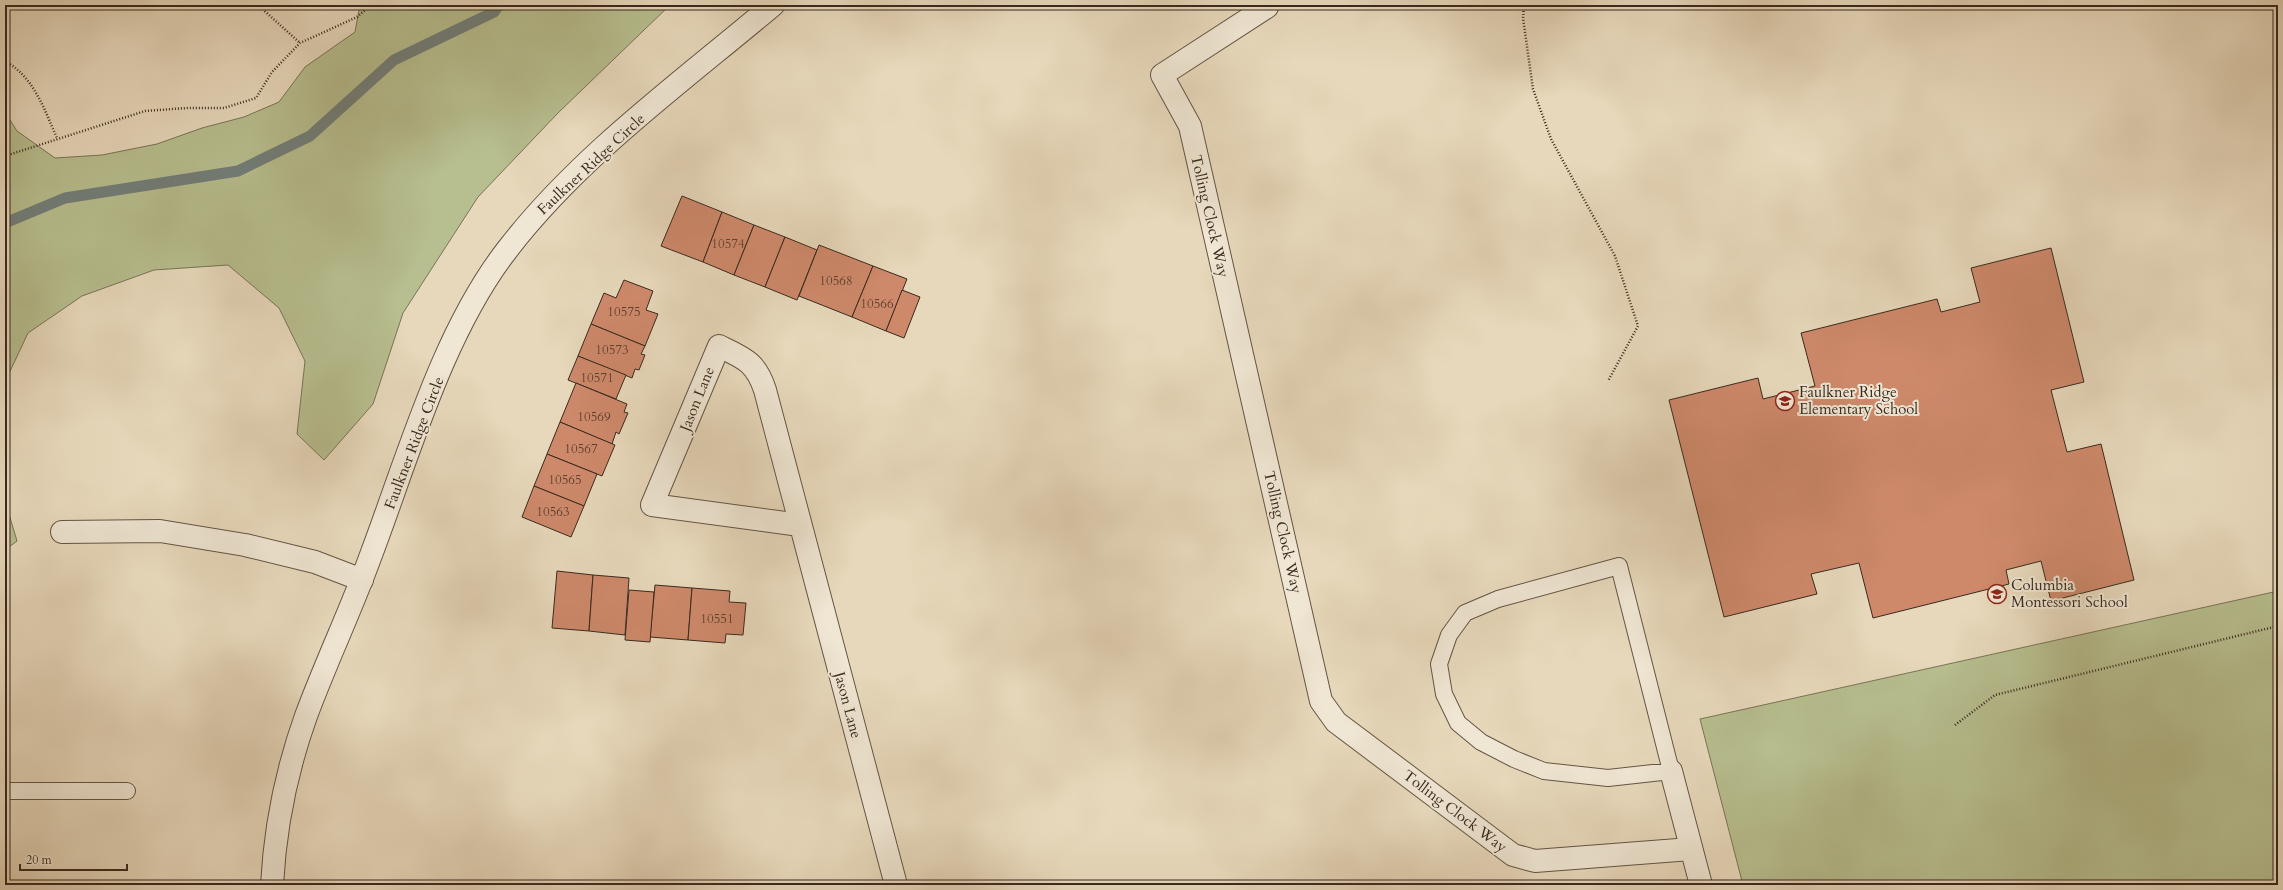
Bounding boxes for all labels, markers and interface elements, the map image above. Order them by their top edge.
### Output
street label: Faulkner Ridge Circle [533,109,649,219]
street label: Tolling Clock Way [1186,153,1234,279]
house number: 10574 [711,235,745,253]
house number: 10568 [819,272,853,290]
house number: 10566 [860,295,894,313]
house number: 10575 [607,303,641,321]
house number: 10573 [595,341,629,359]
street label: Jason Lane [674,363,719,436]
house number: 10571 [580,369,614,387]
street label: Faulkner Ridge Circle [380,374,449,512]
place label: Faulkner Ridge Elementary School [1799,382,1918,419]
school or university icon: Faulkner Ridge Elementary School [1774,390,1796,412]
house number: 10569 [577,408,611,426]
house number: 10567 [564,440,598,458]
street label: Tolling Clock Way [1259,469,1307,595]
house number: 10565 [548,471,582,489]
house number: 10563 [536,503,570,521]
place label: Columbia Montessori School [2011,575,2128,612]
school or university icon: Columbia Montessori School [1986,583,2008,605]
house number: 10551 [700,610,734,628]
street label: Jason Lane [829,668,867,741]
street label: Tolling Clock Way [1399,765,1511,857]
scale bar [20,846,127,872]
text: 20 m [26,852,53,868]

